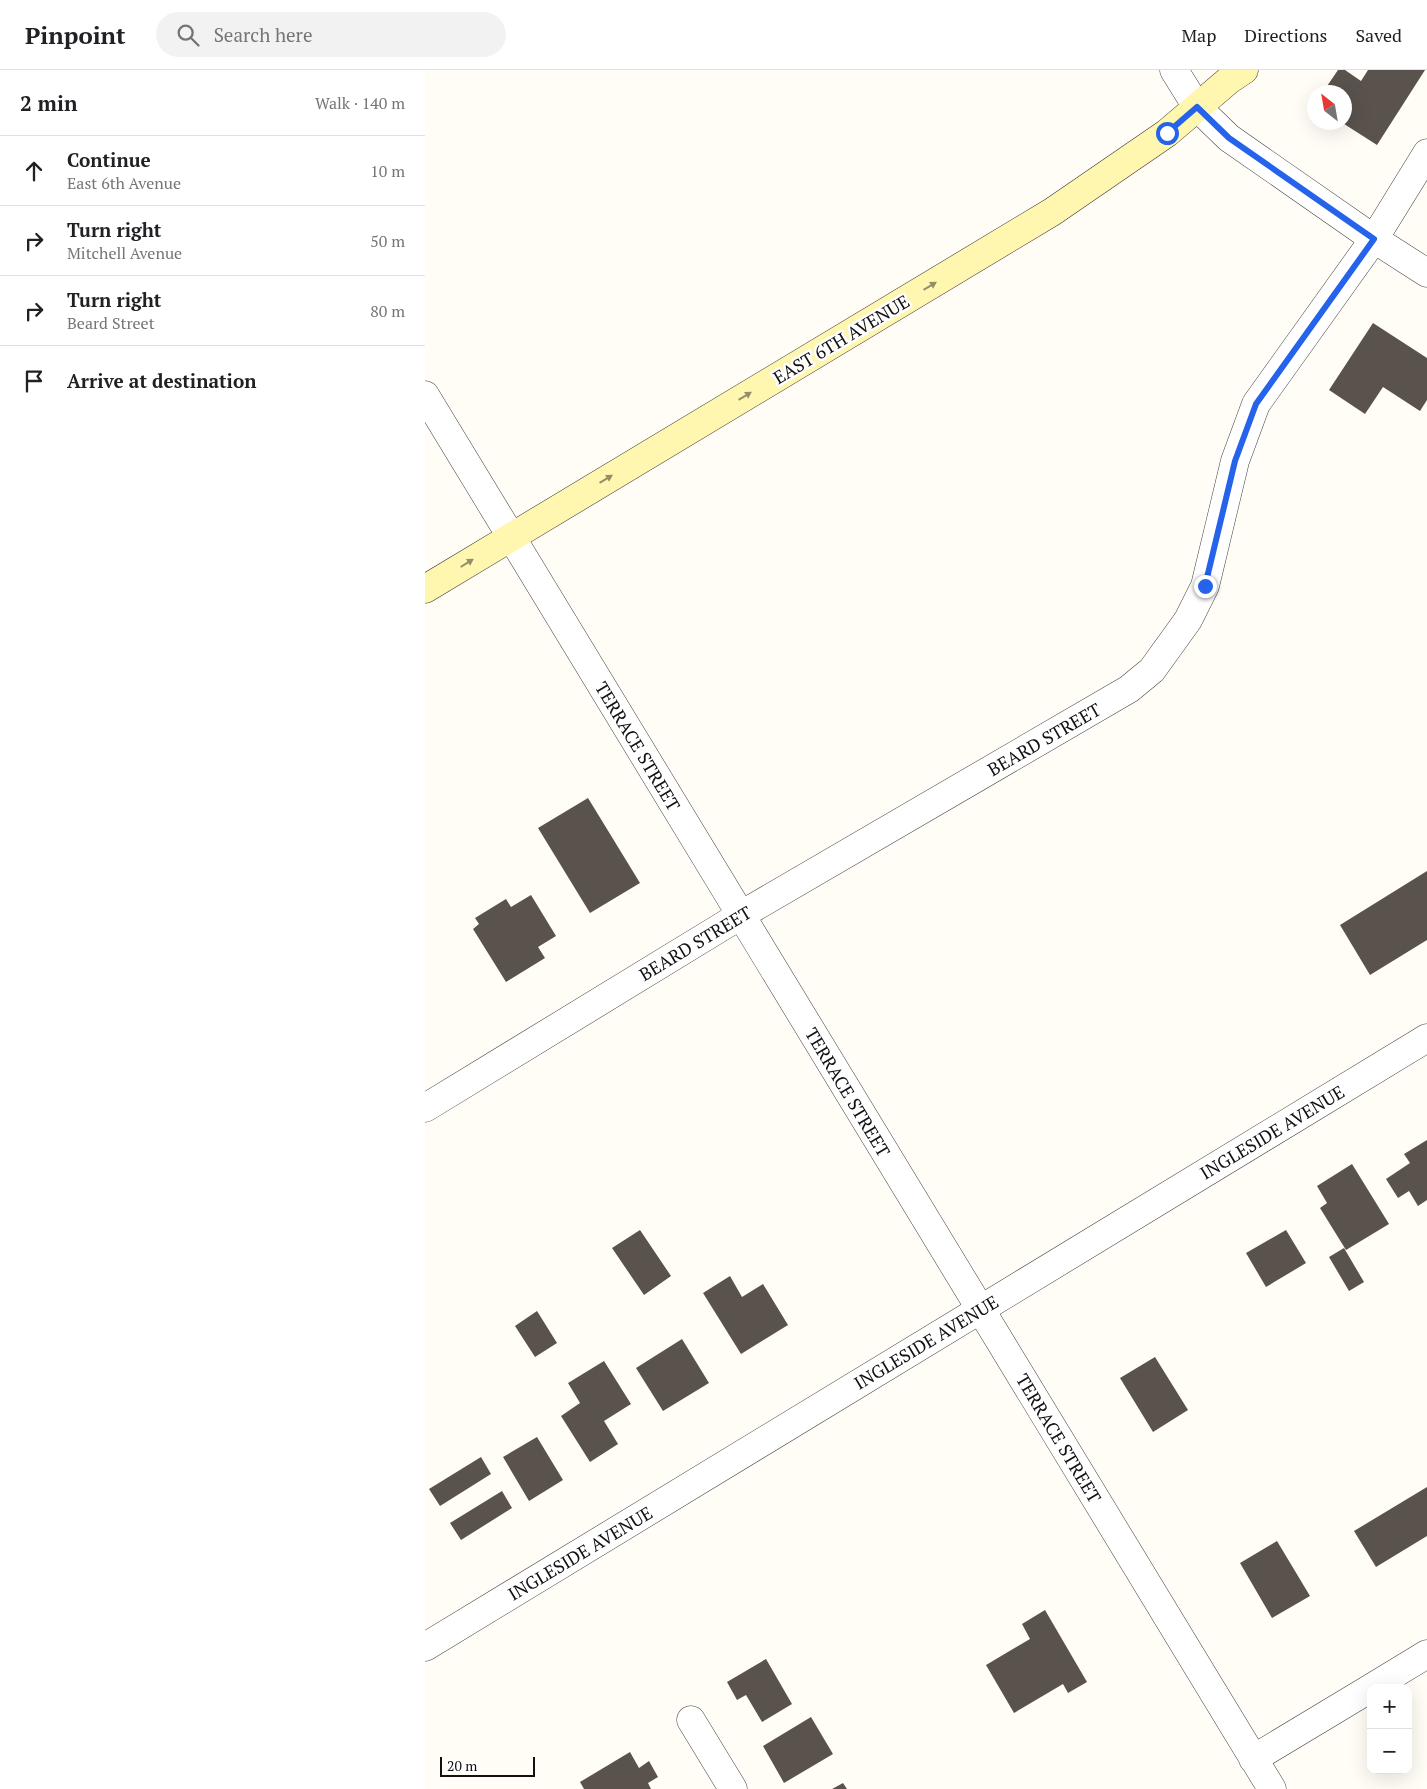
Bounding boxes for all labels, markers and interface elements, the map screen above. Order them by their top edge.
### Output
search box [156,12,506,57]
text: Pinpoint [25,19,126,51]
icon: search [174,21,202,49]
text: Search here [214,22,312,47]
text: Map [1181,23,1216,47]
text: Directions [1244,23,1327,47]
text: Saved [1355,23,1402,47]
north arrow [1307,85,1352,130]
text: 2 min [20,89,77,117]
text: Walk · 140 m [315,92,405,114]
route start [1156,122,1179,145]
text: Continue [67,147,151,172]
icon: ahead [20,157,48,185]
text: 10 m [370,160,405,182]
text: East 6th Avenue [67,172,181,194]
text: Turn right [67,217,161,242]
icon: right [20,227,48,255]
text: 50 m [370,230,405,252]
text: Mitchell Avenue [67,242,182,264]
one-way arrow [923,281,936,290]
text: Turn right [67,287,161,312]
street label: EAST 6TH AVENUE [768,289,914,389]
icon: right [20,297,48,325]
text: 80 m [370,300,405,322]
text: Beard Street [67,312,155,334]
icon: arrive [20,367,48,395]
text: Arrive at destination [67,368,256,393]
one-way arrow [738,392,753,400]
one-way arrow [599,475,612,484]
one-way arrow [460,559,473,568]
route end [1194,575,1217,598]
street label: TERRACE STREET [590,677,686,815]
street label: BEARD STREET [983,697,1105,781]
street label: BEARD STREET [634,900,756,986]
street label: TERRACE STREET [800,1023,896,1161]
street label: INGLESIDE AVENUE [1195,1079,1349,1185]
street label: INGLESIDE AVENUE [849,1289,1003,1395]
street label: TERRACE STREET [1011,1369,1107,1507]
street label: INGLESIDE AVENUE [503,1500,657,1606]
map controls [1367,1684,1412,1774]
button: + [1367,1684,1412,1729]
button: − [1367,1729,1412,1774]
scale bar [440,1754,535,1777]
text: 20 m [447,1756,477,1775]

